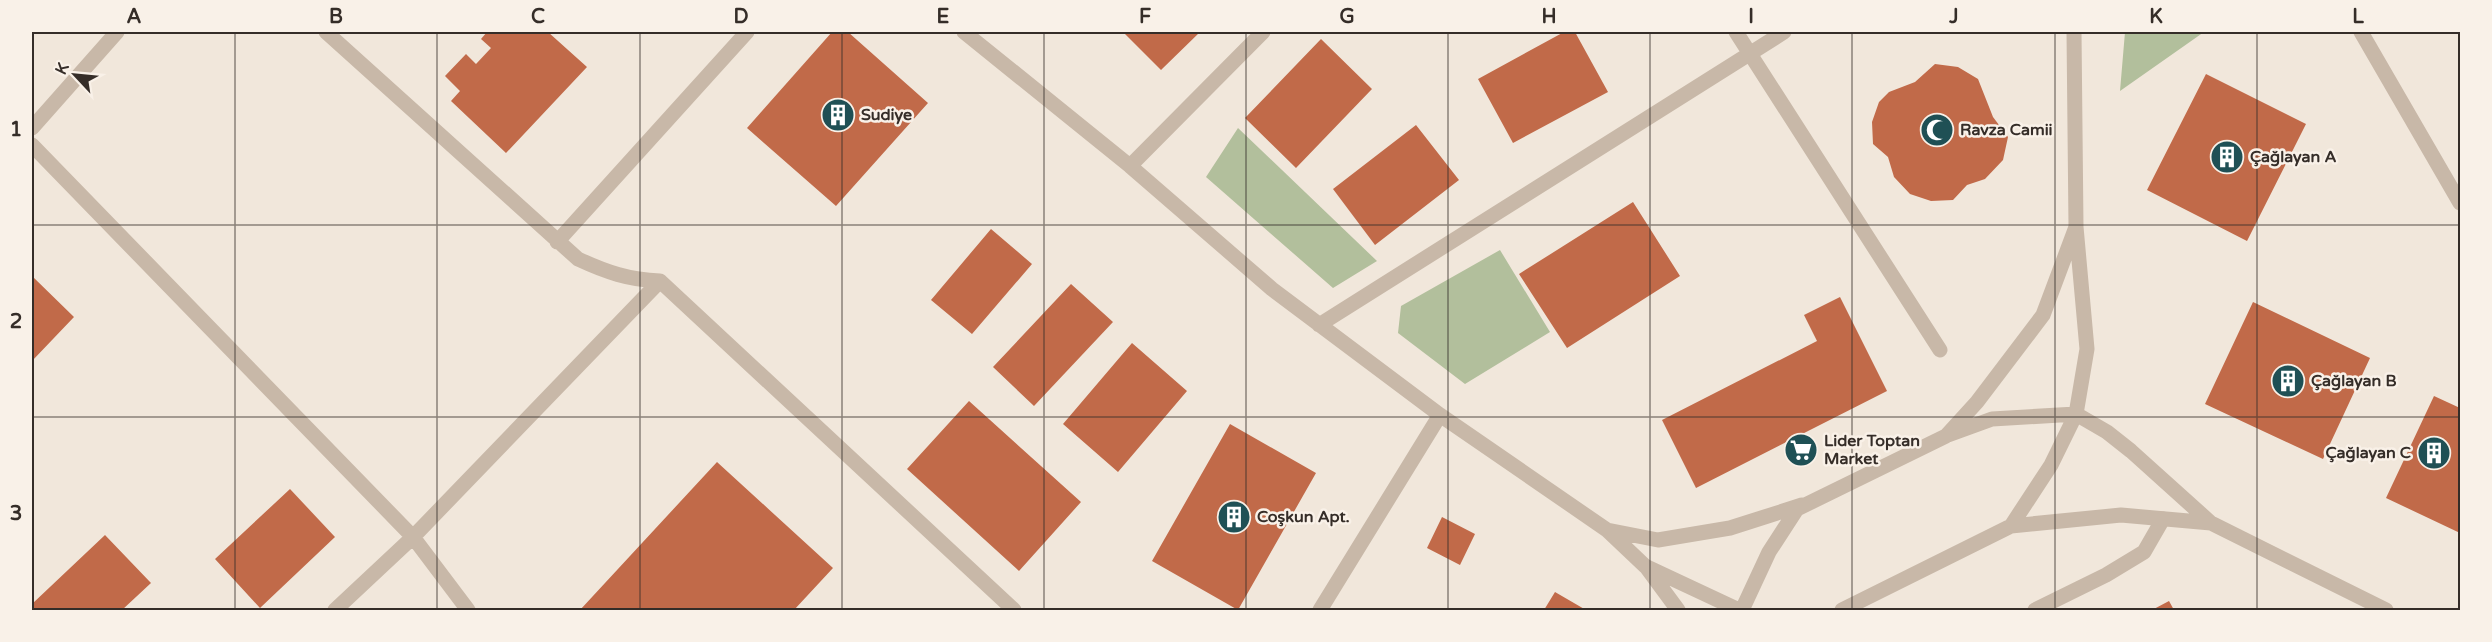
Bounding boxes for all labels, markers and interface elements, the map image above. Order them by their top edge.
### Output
text: A [127,5,142,29]
text: B [329,5,343,29]
text: C [531,5,545,29]
text: D [733,5,749,29]
text: E [937,5,950,29]
text: F [1139,5,1151,29]
text: G [1339,5,1355,29]
text: H [1541,5,1557,29]
text: I [1748,5,1754,29]
text: J [1948,5,1959,29]
text: K [2149,5,2163,29]
text: L [2352,5,2364,29]
north arrow [45,45,105,105]
text: K [51,59,74,78]
building icon: Sudiye [820,97,856,133]
place label: Sudiye [861,105,912,125]
mosque icon: Ravza Camii [1919,112,1955,148]
text: 1 [10,118,22,142]
place label: Ravza Camii [1960,120,2053,140]
building icon: Çağlayan A [2209,139,2245,175]
place label: Çağlayan A [2250,147,2336,167]
text: 2 [10,310,22,334]
building icon: Çağlayan B [2270,363,2306,399]
place label: Çağlayan B [2311,371,2397,391]
place label: Lider Toptan Market [1824,431,1920,469]
supermarket icon: Lider Toptan Market [1783,432,1819,468]
building icon: Çağlayan C [2416,435,2452,471]
place label: Çağlayan C [2325,443,2411,463]
building icon: Coşkun Apt. [1216,499,1252,535]
text: 3 [10,502,22,526]
place label: Coşkun Apt. [1257,507,1350,527]

